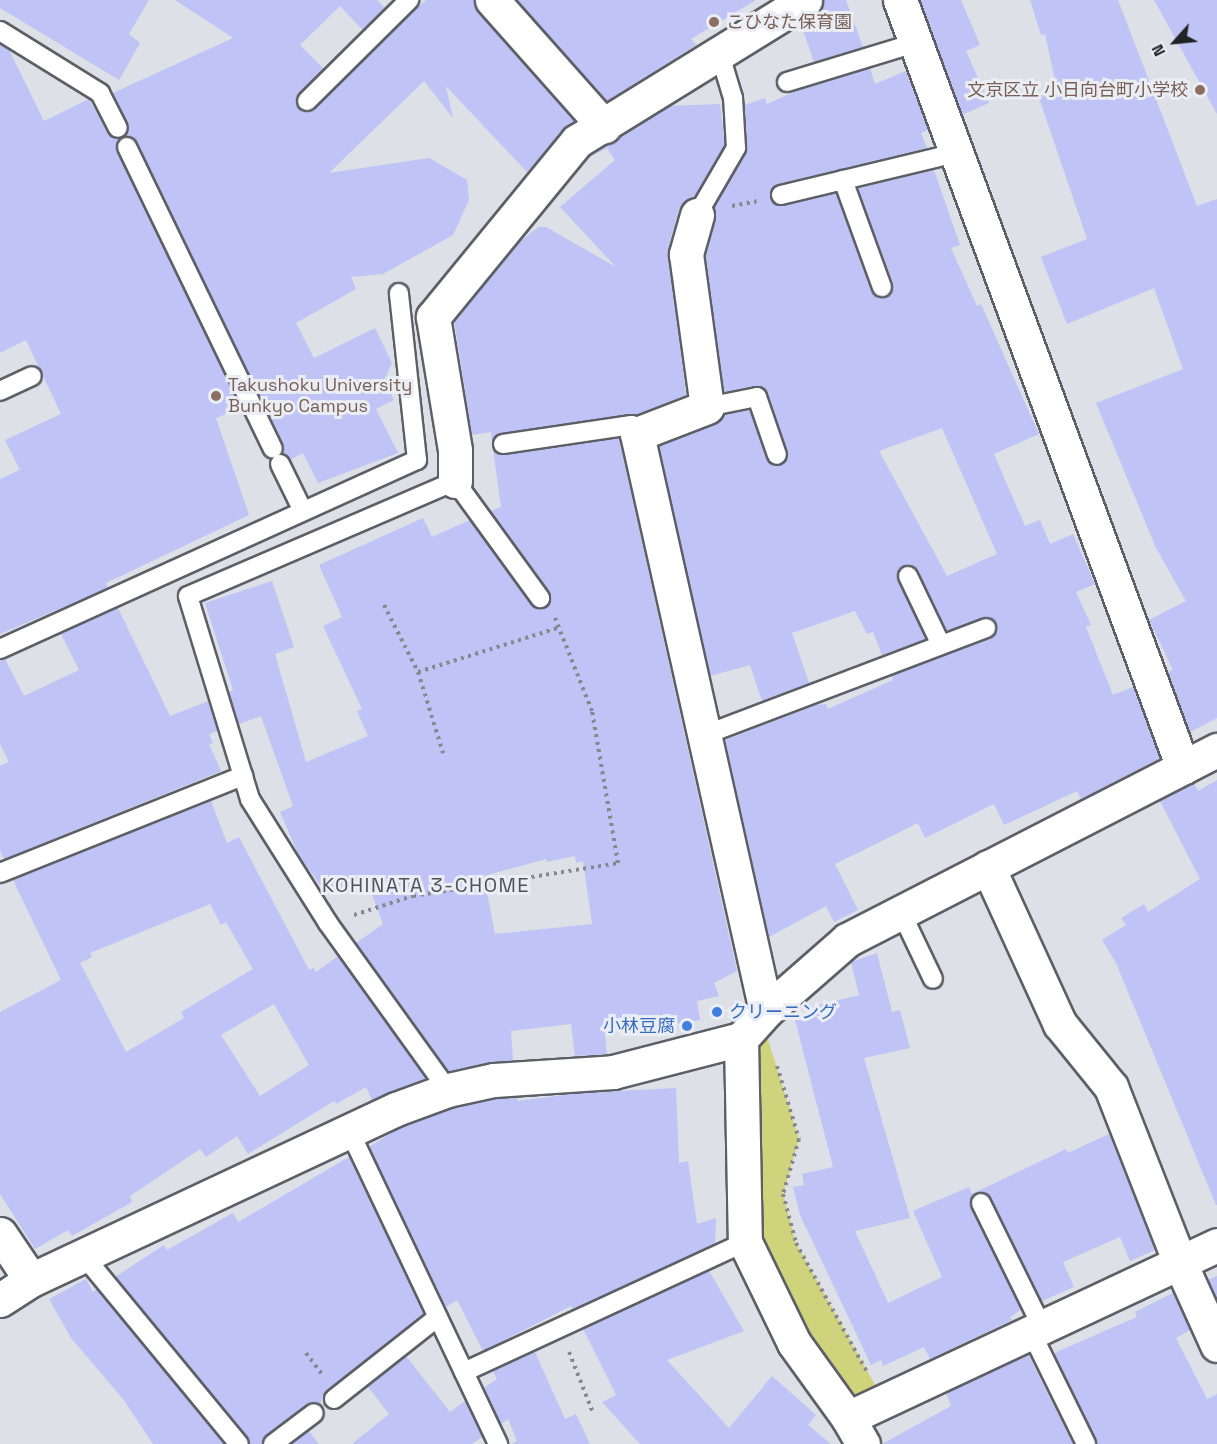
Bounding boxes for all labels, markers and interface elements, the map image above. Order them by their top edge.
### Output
place label: こひなた保育園 [726,11,852,33]
north arrow [1145,12,1205,72]
marker: こひなた保育園 [707,15,721,29]
text: N [1147,41,1170,60]
place label: 文京区立 小日向台町小学校 [967,79,1188,101]
marker: 文京区立 小日向台町小学校 [1193,83,1207,97]
place label: Takushoku University Bunkyo Campus [228,375,412,418]
marker: Takushoku University Bunkyo Campus [209,389,223,403]
district label: KOHINATA 3-CHOME [322,873,530,897]
place label: クリーニング [729,1001,837,1023]
marker: クリーニング [710,1005,724,1019]
place label: 小林豆腐 [603,1015,675,1037]
marker: 小林豆腐 [680,1019,694,1033]

